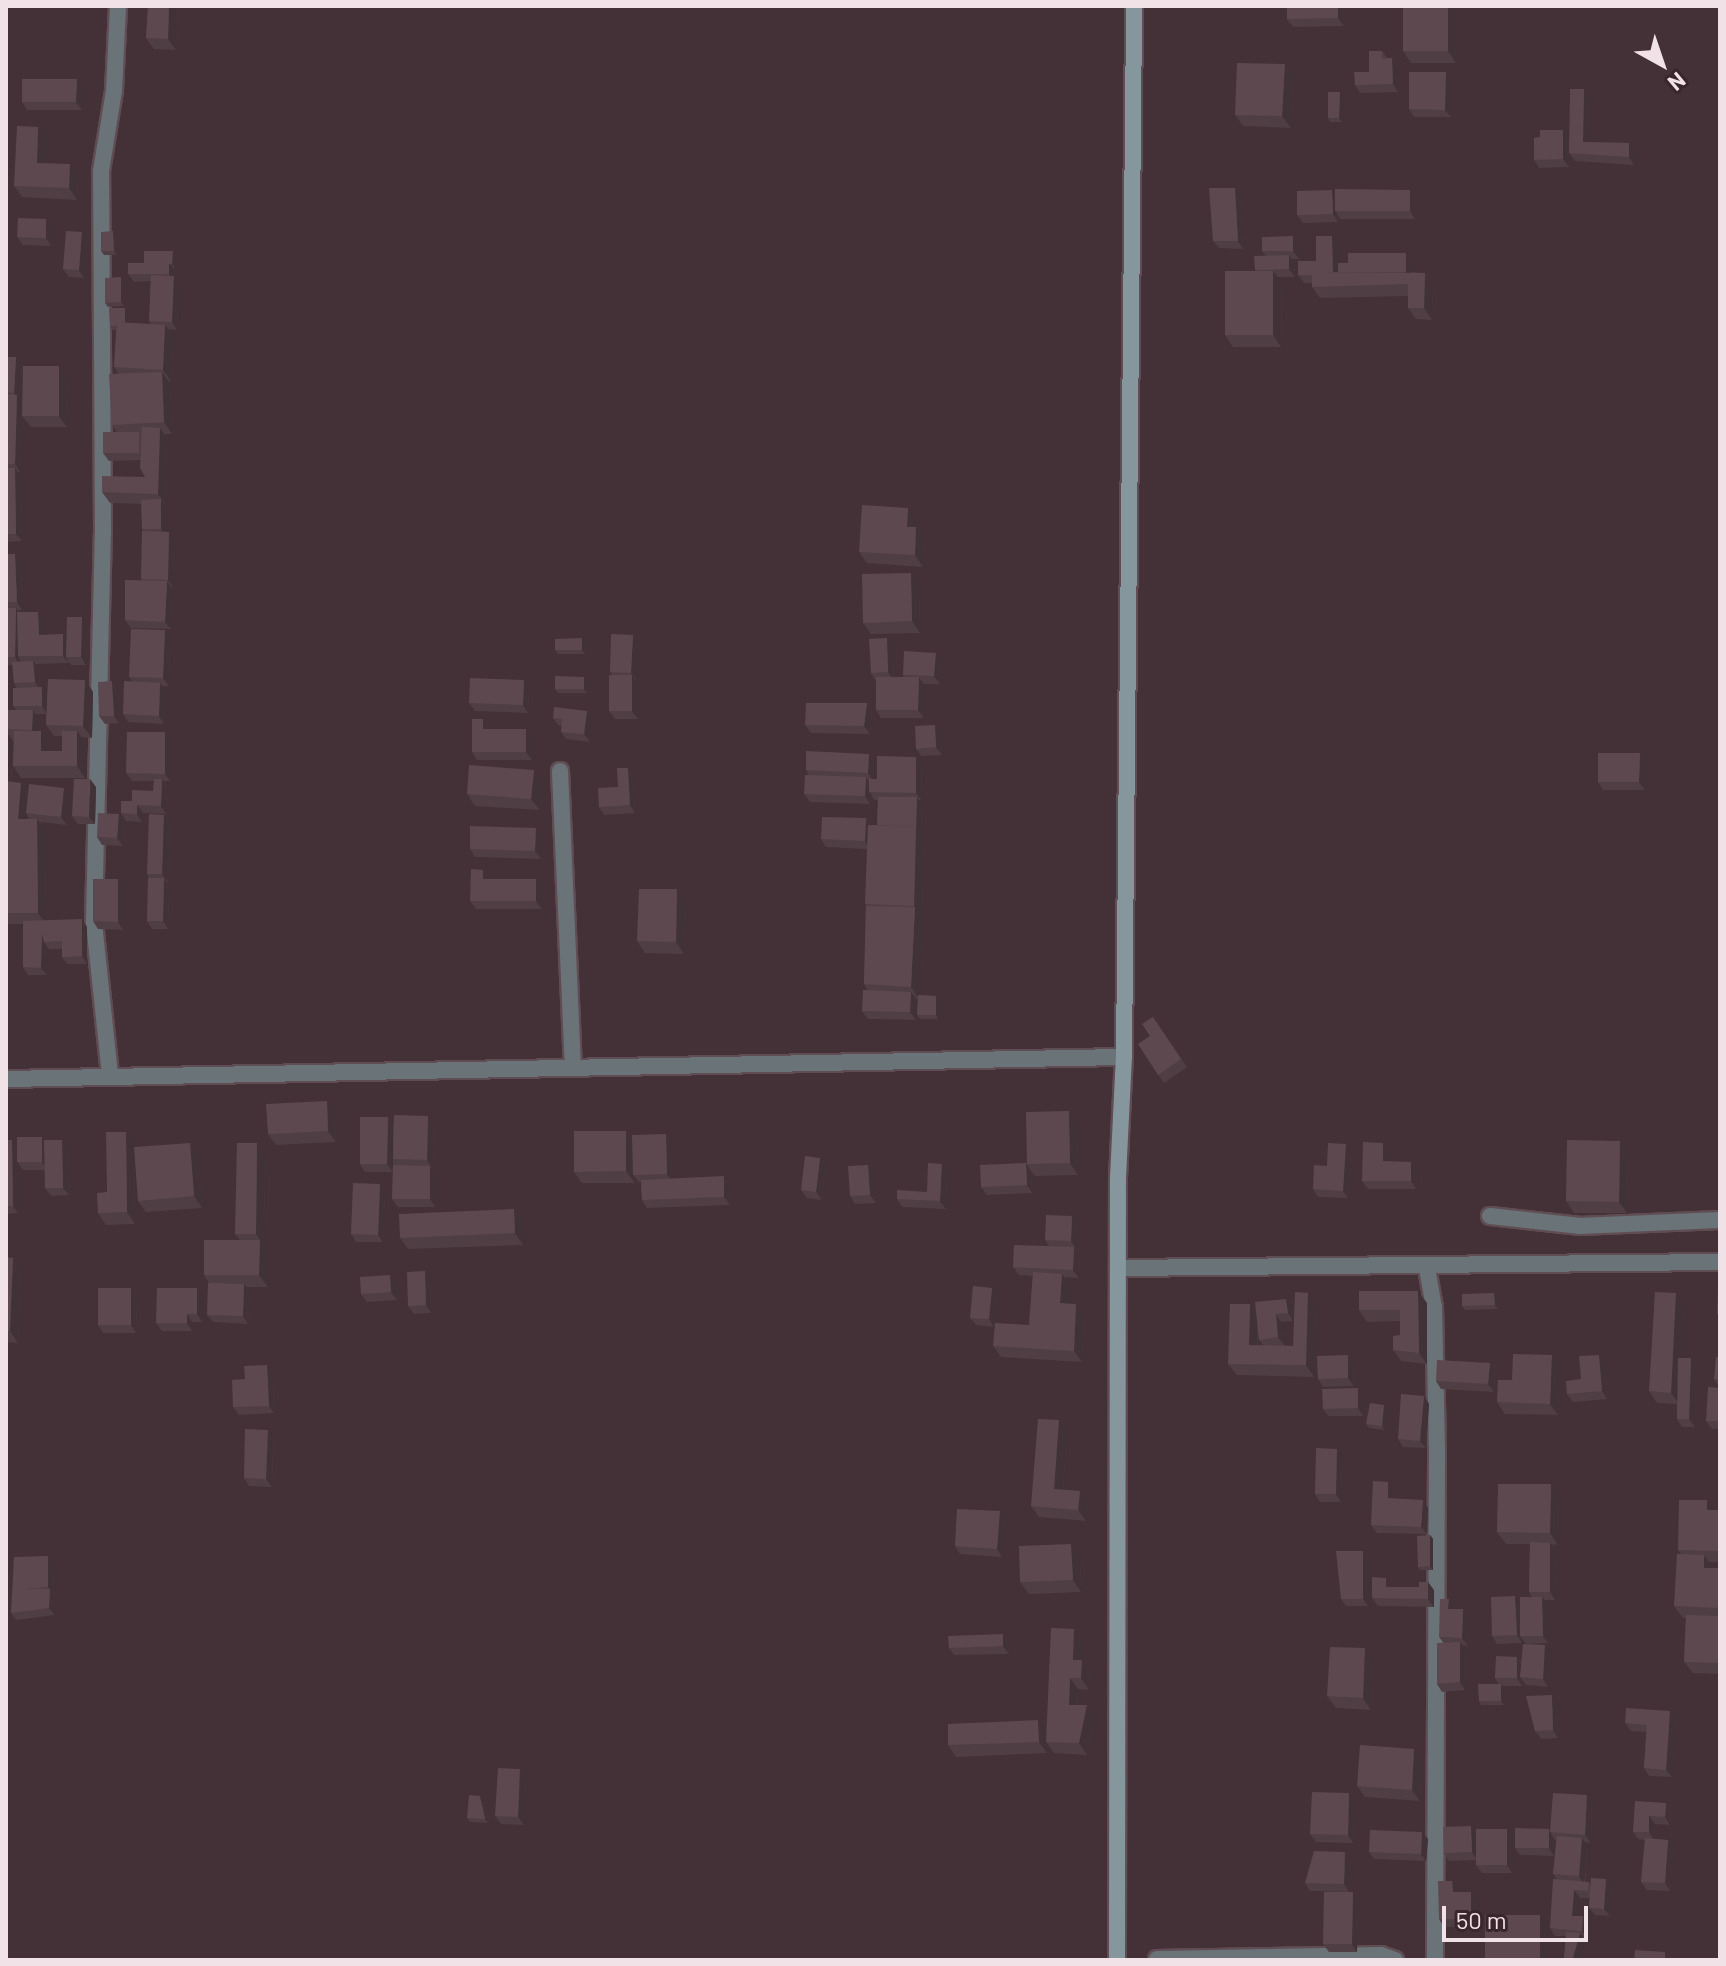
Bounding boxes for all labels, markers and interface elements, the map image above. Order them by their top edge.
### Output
north arrow [1622,24,1702,104]
text: N [1663,68,1691,97]
scale bar [1446,1890,1592,1940]
text: 50 m [1456,1905,1507,1934]

